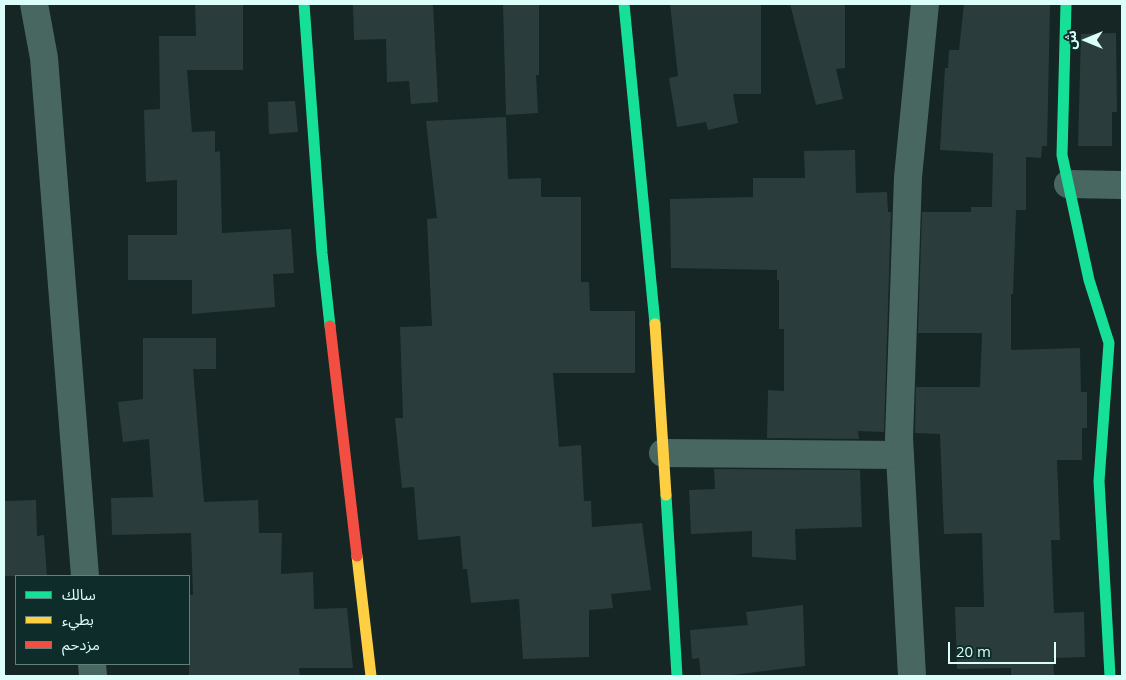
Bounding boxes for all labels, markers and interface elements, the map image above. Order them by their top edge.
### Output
north arrow [1061,15,1111,65]
text: ش [1061,30,1080,50]
legend [15,575,190,665]
text: سالك [62,584,96,604]
text: بطيء [62,609,94,629]
scale bar [951,632,1058,664]
text: مزدحم [62,634,100,654]
text: 20 m [956,641,991,661]

